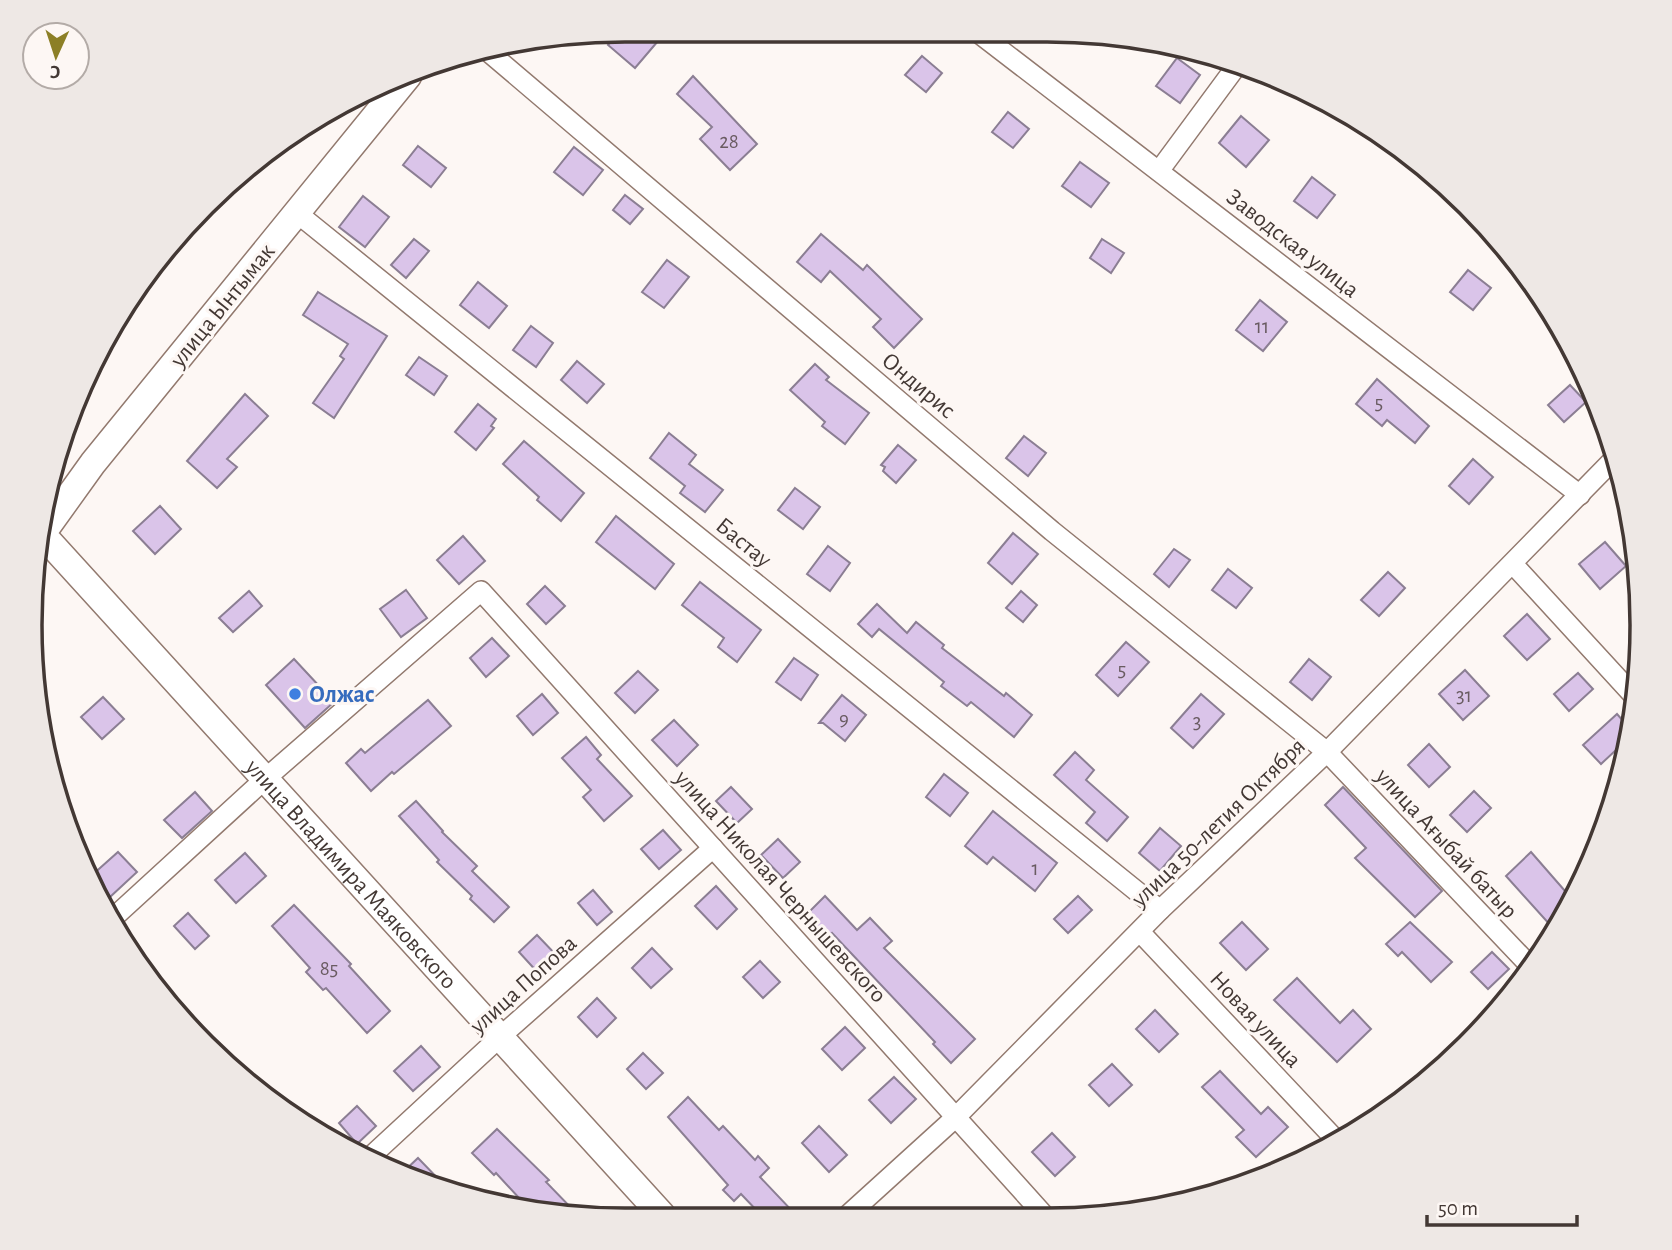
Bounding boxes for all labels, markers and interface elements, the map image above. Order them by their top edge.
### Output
north arrow [21,21,91,91]
text: С [49,62,61,81]
house number: 28 [719,131,739,152]
street label: Заводская улица [1222,185,1363,303]
street label: улица Ынтымак [165,239,280,373]
house number: 11 [1255,316,1269,337]
street label: Ондирис [877,348,960,423]
house number: 5 [1375,392,1383,413]
street label: Бастау [711,513,776,573]
house number: 5 [1118,659,1126,680]
place label: Олжас [309,683,375,707]
house number: 31 [1456,685,1472,706]
marker: Олжас [287,686,303,702]
house number: 9 [839,708,849,729]
house number: 3 [1193,711,1201,732]
street label: улица 50-летия Октября [1127,734,1310,912]
street label: улица Владимира Маяковского [240,754,461,994]
street label: улица Ағыбай батыр [1370,763,1522,923]
street label: улица Николая Чернышевского [669,765,891,1007]
house number: 1 [1031,858,1039,879]
street label: улица Попова [465,931,581,1039]
house number: 85 [320,958,338,979]
street label: Новая улица [1205,967,1306,1073]
scale bar [1427,1184,1578,1228]
text: 50 m [1438,1198,1478,1219]

